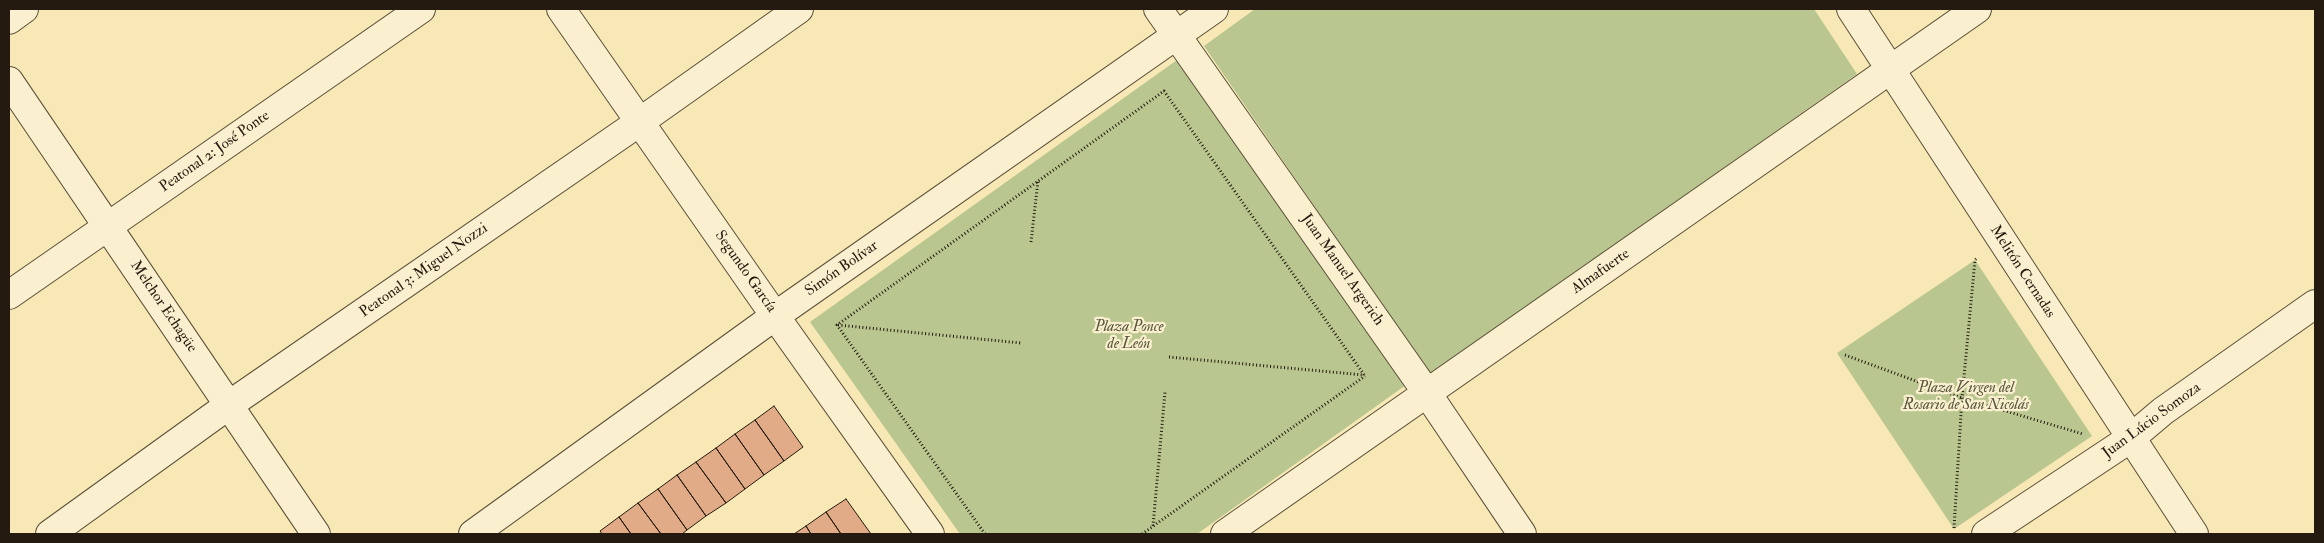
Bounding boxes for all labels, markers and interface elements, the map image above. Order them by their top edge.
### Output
street label: Peatonal 2: José Ponte [157,107,273,197]
street label: Juan Manuel Argerich [1297,211,1387,329]
street label: Peatonal 3: Miguel Nozzi [356,220,492,322]
street label: Melitón Cernadas [1985,222,2059,322]
street label: Segundo García [710,228,780,316]
street label: Simón Bolívar [802,237,882,301]
street label: Almafuerte [1568,245,1634,299]
street label: Melchor Echagüe [126,258,200,356]
park label: Plaza Ponce de León [1094,319,1164,354]
street label: Juan Lúcio Somoza [2099,379,2205,463]
park label: Plaza Virgen del Rosario de San Nicolás [1903,380,2029,415]

